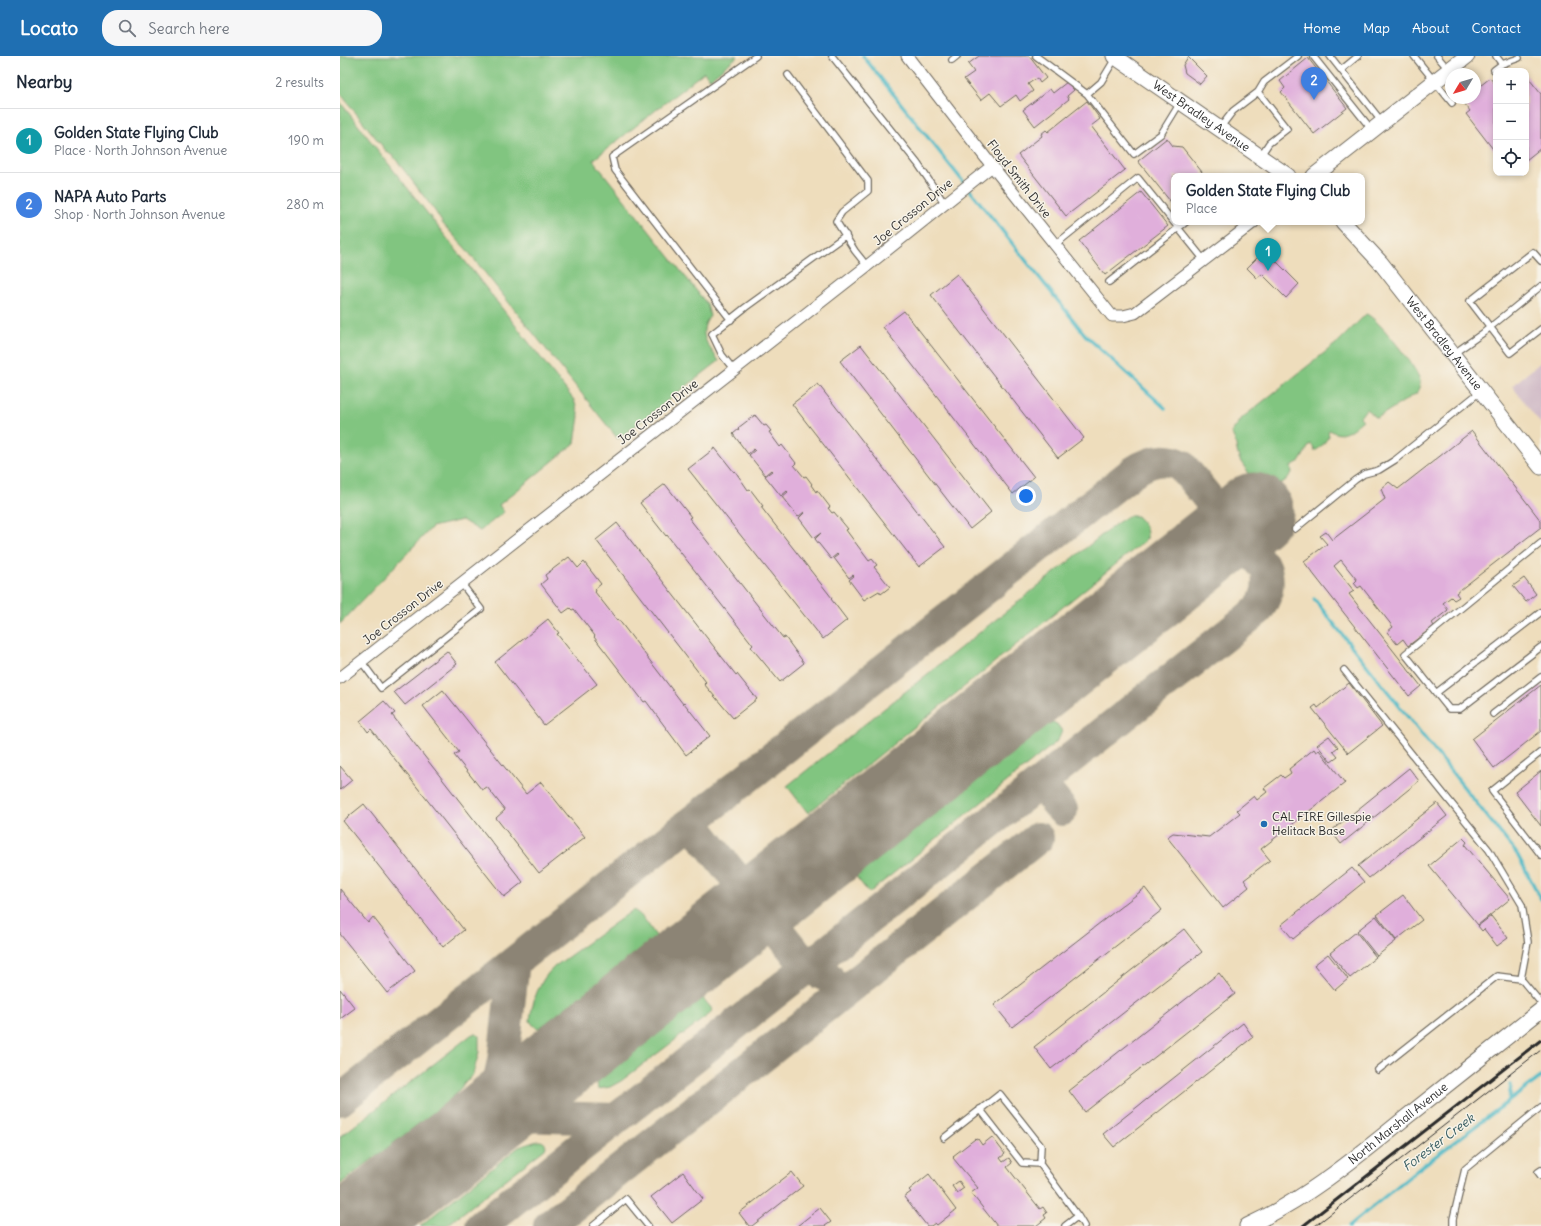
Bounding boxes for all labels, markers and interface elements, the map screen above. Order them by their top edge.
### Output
search box [102,10,382,46]
text: Locato [20,16,78,40]
icon: search [116,17,138,39]
text: Search here [148,19,230,38]
text: Home [1303,19,1341,37]
text: Map [1363,19,1390,37]
text: About [1412,19,1450,37]
text: Contact [1472,19,1521,37]
pin: 2 [1301,67,1327,100]
north arrow [1445,68,1481,104]
map controls [1493,68,1529,176]
button: + [1493,68,1529,104]
text: Nearby [16,71,72,93]
text: 2 results [275,74,324,91]
street label: West Bradley Avenue [1150,77,1253,155]
button: − [1493,104,1529,140]
text: Golden State Flying Club [54,123,219,142]
text: 1 [26,132,32,149]
text: 190 m [288,132,324,149]
street label: Floyd Smith Drive [984,137,1055,221]
button: locate [1493,140,1529,176]
text: Place · North Johnson Avenue [54,142,227,159]
popup [1171,173,1365,225]
street label: Joe Crosson Drive [870,175,955,248]
text: Golden State Flying Club [1186,181,1350,200]
text: NAPA Auto Parts [54,187,166,206]
text: 2 [25,196,33,213]
text: 280 m [286,196,324,213]
text: Place [1186,200,1217,217]
text: Shop · North Johnson Avenue [54,206,225,223]
pin: 1 [1255,238,1281,271]
street label: West Bradley Avenue [1403,293,1486,393]
street label: Joe Crosson Drive [615,376,701,447]
your location [1016,486,1036,506]
street label: Joe Crosson Drive [360,576,446,647]
place label: CAL FIRE Gillespie Helitack Base [1272,809,1371,838]
marker: CAL FIRE Gillespie Helitack Base [1259,819,1269,829]
street label: North Marshall Avenue [1345,1079,1450,1167]
water label: Forester Creek [1399,1109,1479,1175]

